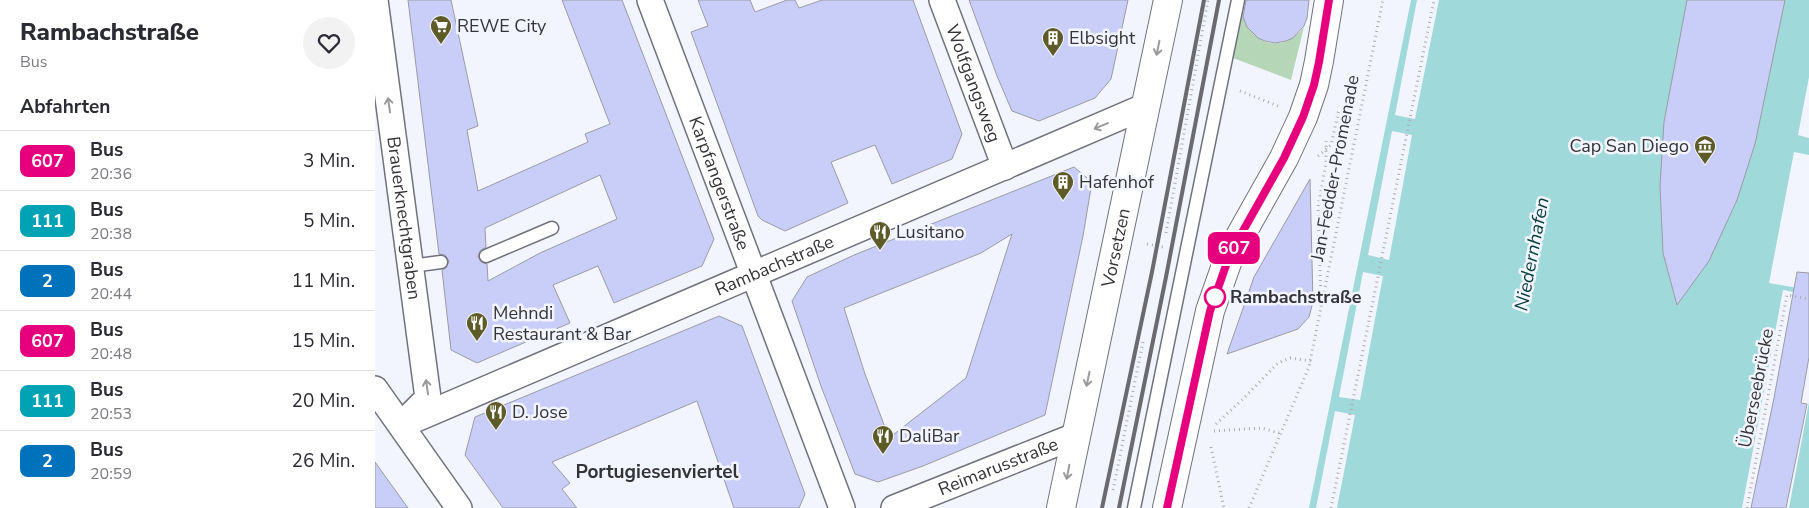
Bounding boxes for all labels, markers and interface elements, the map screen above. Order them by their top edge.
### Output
supermarket icon: REWE City [429,14,453,45]
place label: REWE City [457,14,547,38]
text: Rambachstraße [20,16,199,48]
button: heart [303,17,355,69]
street label: Wolfgangsweg [940,21,1007,146]
building icon: Elbsight [1041,26,1065,57]
place label: Elbsight [1069,26,1136,50]
one-way arrow [1153,39,1163,55]
text: Bus [20,51,48,73]
street label: Jan-Fedder-Promenade [1305,73,1365,264]
text: Abfahrten [20,94,110,120]
one-way arrow [384,97,394,113]
street label: Karpfangerstraße [683,113,755,254]
one-way arrow [1094,121,1109,131]
place label: Cap San Diego [1569,134,1689,158]
museum icon: Cap San Diego [1693,134,1717,165]
street label: Brauerknechtgraben [381,135,427,301]
text: Bus [90,137,123,163]
text: 3 Min. [303,148,355,174]
text: 607 [31,149,64,173]
text: 20:36 [90,163,132,185]
building icon: Hafenhof [1051,170,1075,201]
place label: Hafenhof [1079,170,1155,194]
water label: Niedernhafen [1508,195,1556,313]
text: Bus [90,197,123,223]
street label: Vorsetzen [1096,206,1136,290]
text: 5 Min. [303,208,355,234]
text: 111 [31,209,64,233]
restaurant icon: Lusitano [868,220,892,251]
place label: Lusitano [896,220,965,244]
text: 20:38 [90,223,132,245]
street label: Rambachstraße [711,229,837,301]
line badge: 607 [1205,232,1263,264]
text: 607 [1218,236,1250,260]
text: Bus [90,257,123,283]
text: 11 Min. [292,268,355,294]
text: 2 [42,269,53,293]
text: 20:44 [90,283,132,305]
place label: Rambachstraße [1230,285,1362,309]
marker: Rambachstraße [1204,286,1226,308]
place label: Mehndi Restaurant & Bar [493,301,632,346]
restaurant icon: Mehndi Restaurant & Bar [465,311,489,342]
text: Bus [90,317,123,343]
street label: Überseebrücke [1733,326,1779,450]
text: 15 Min. [292,328,355,354]
text: 607 [31,329,64,353]
text: 20:48 [90,343,132,365]
one-way arrow [1083,371,1092,387]
text: Bus [90,377,123,403]
one-way arrow [422,379,432,395]
text: 20 Min. [292,388,355,414]
text: 111 [31,389,64,413]
restaurant icon: D. Jose [484,400,508,431]
place label: D. Jose [512,400,568,424]
text: 20:53 [90,403,132,425]
restaurant icon: DaliBar [871,424,895,455]
place label: DaliBar [899,424,960,448]
street label: Reimarusstraße [935,432,1062,501]
text: Bus [90,437,123,463]
text: 26 Min. [292,448,355,474]
text: 2 [42,449,53,473]
district label: Portugiesenviertel [575,459,739,485]
text: 20:59 [90,463,132,485]
one-way arrow [1063,464,1072,480]

